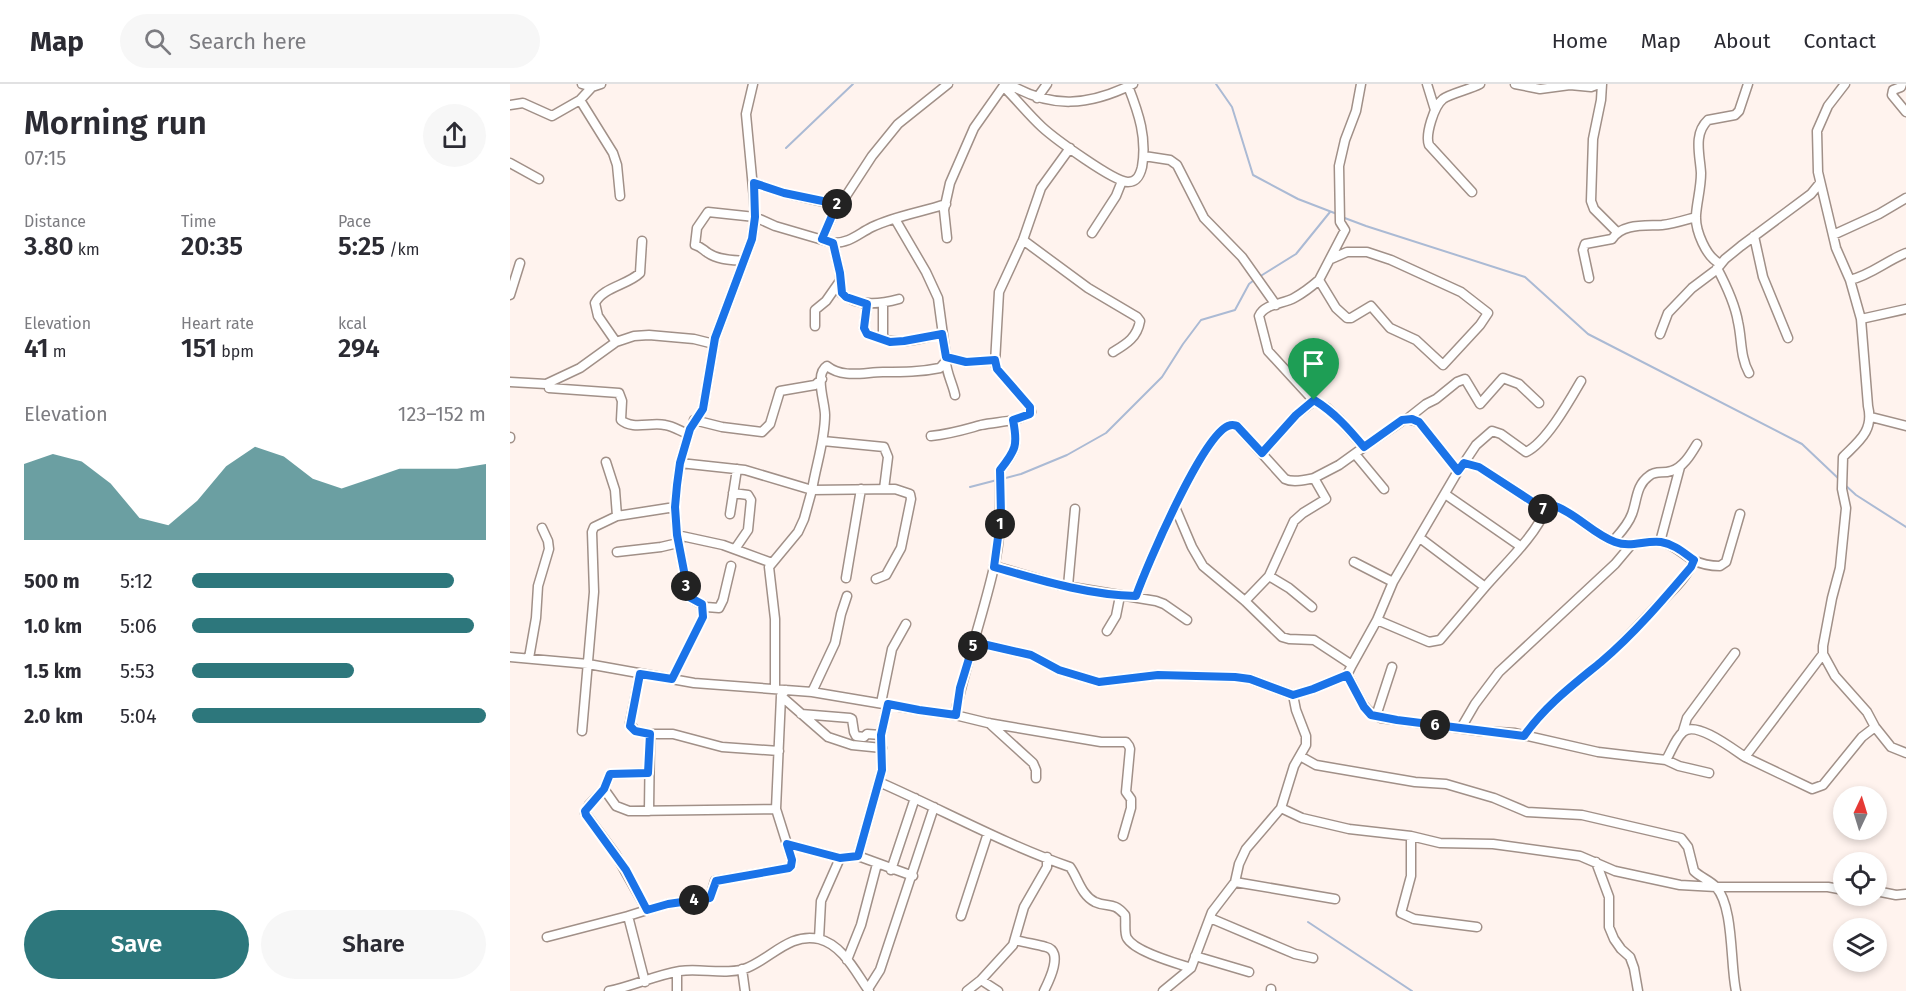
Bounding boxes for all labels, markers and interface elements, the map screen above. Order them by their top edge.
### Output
search box [120,14,540,68]
text: Map [30,25,84,58]
icon: search [141,25,174,58]
text: Search here [189,28,307,55]
text: Home [1552,28,1608,54]
text: Map [1641,28,1681,54]
text: About [1714,28,1771,54]
text: Contact [1804,28,1876,54]
text: Morning run [24,103,207,143]
button: share [423,104,486,167]
text: 07:15 [24,146,66,170]
pin: 2 [822,189,852,219]
text: 2 [833,194,841,213]
text: Distance [24,212,86,231]
text: Time [181,212,216,231]
text: Pace [338,212,371,231]
text: 3.80 [24,231,74,262]
text: 20:35 [181,231,243,262]
text: 5:25 [338,231,385,262]
text: km [74,240,100,259]
text: /km [385,240,419,259]
text: Elevation [24,314,91,333]
text: Heart rate [181,314,254,333]
text: kcal [338,314,367,333]
text: 41 [24,333,49,364]
text: 151 [181,333,217,364]
text: 294 [338,333,380,364]
pin [1288,338,1339,400]
text: m [49,342,67,361]
text: bpm [217,342,254,361]
icon: arrive [1297,347,1330,380]
text: Elevation [24,402,108,426]
text: 123–152 m [398,402,486,426]
pin: 7 [1528,494,1558,524]
text: 7 [1539,499,1547,518]
pin: 1 [985,509,1015,539]
text: 1 [996,514,1004,533]
text: 500 m [24,569,80,593]
text: 5:12 [120,569,153,593]
pin: 3 [671,571,701,601]
text: 3 [682,576,690,595]
text: 1.0 km [24,614,82,638]
text: 5:06 [120,614,157,638]
pin: 5 [958,631,988,661]
text: 5 [969,636,977,655]
text: 1.5 km [24,659,82,683]
text: 5:53 [120,659,155,683]
text: 2.0 km [24,704,83,728]
text: 5:04 [120,704,157,728]
pin: 6 [1420,710,1450,740]
text: 6 [1430,715,1440,734]
north arrow [1833,786,1887,840]
map controls [1833,786,1887,972]
button: locate [1833,852,1887,906]
pin: 4 [679,885,709,915]
text: 4 [689,890,699,909]
button: Save [24,910,249,979]
button: Share [261,910,486,979]
button: layers [1833,918,1887,972]

